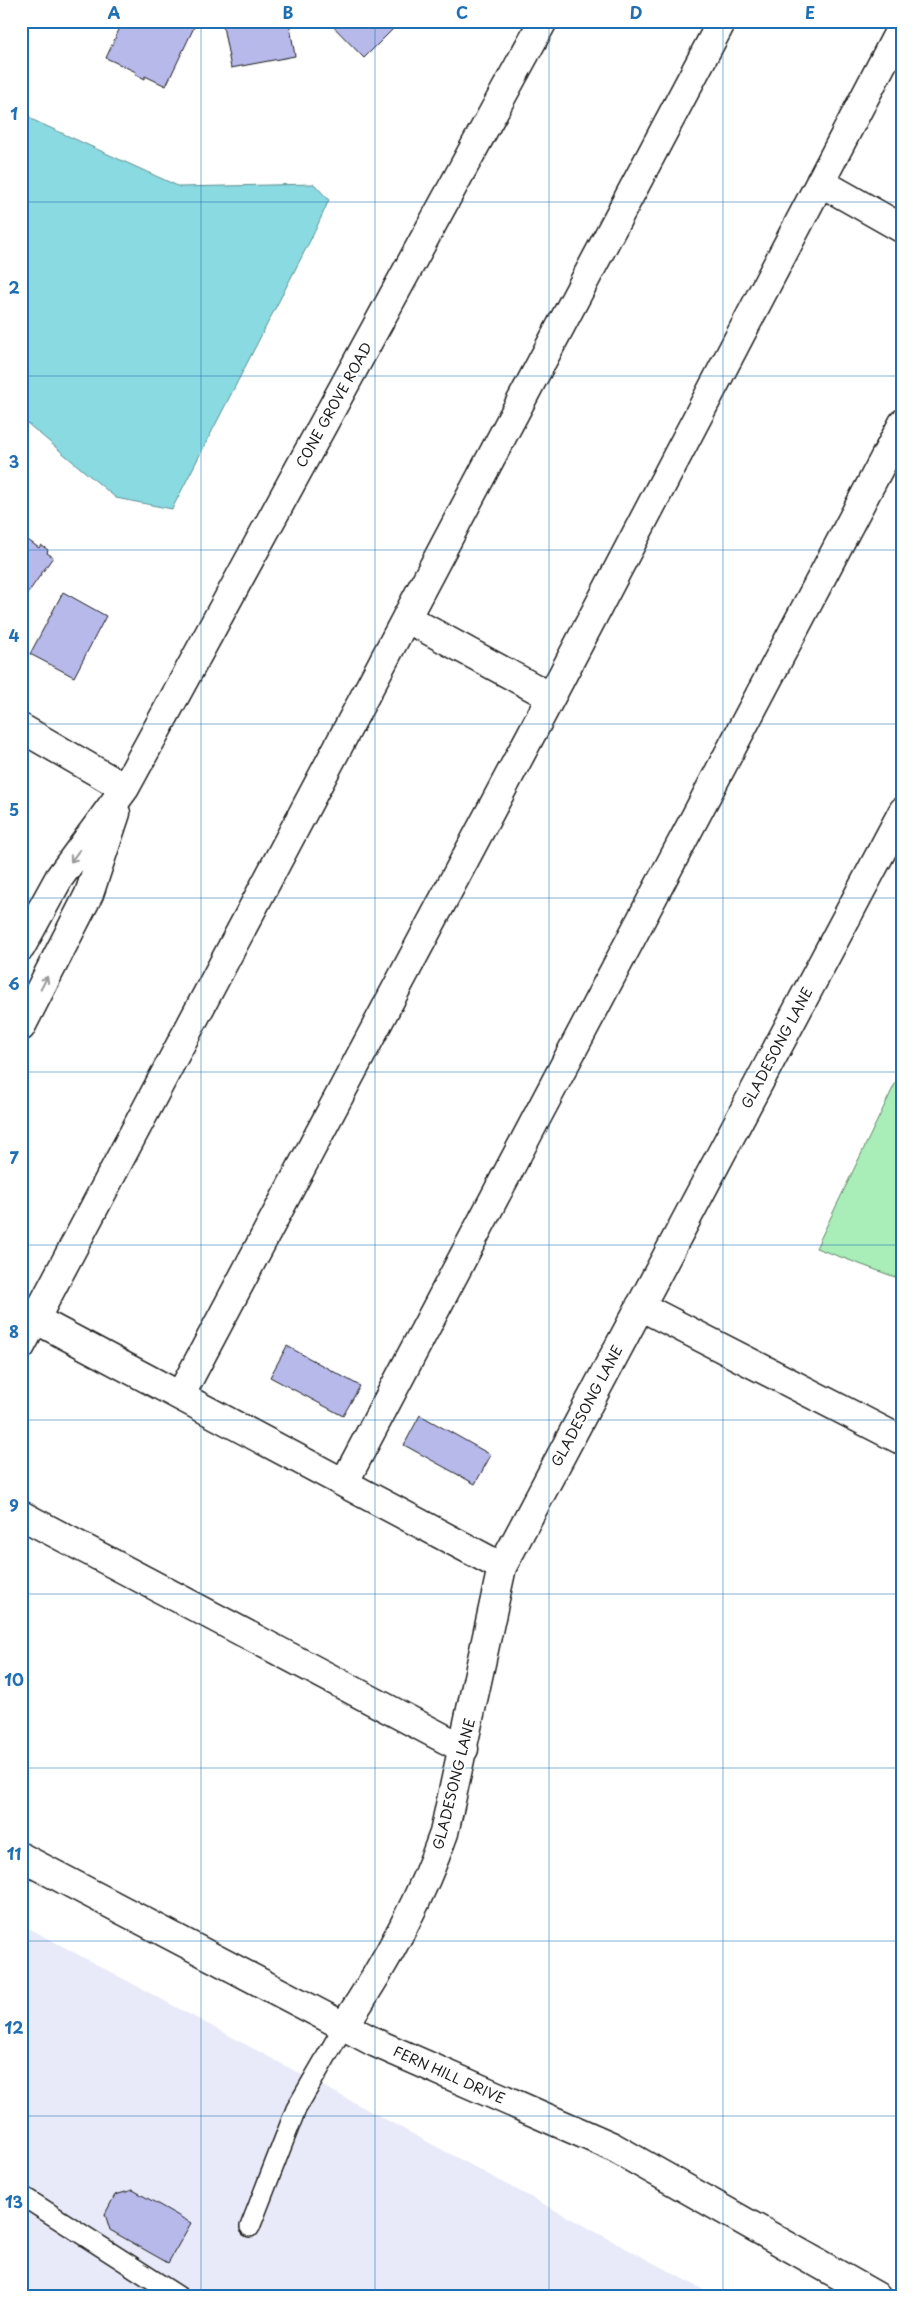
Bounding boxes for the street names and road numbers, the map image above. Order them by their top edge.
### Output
street label: CONE GROVE ROAD [290,338,377,471]
street label: GLADESONG LANE [736,983,817,1112]
street label: GLADESONG LANE [546,1341,627,1470]
street label: GLADESONG LANE [427,1716,480,1852]
street label: FERN HILL DRIVE [390,2040,509,2109]

